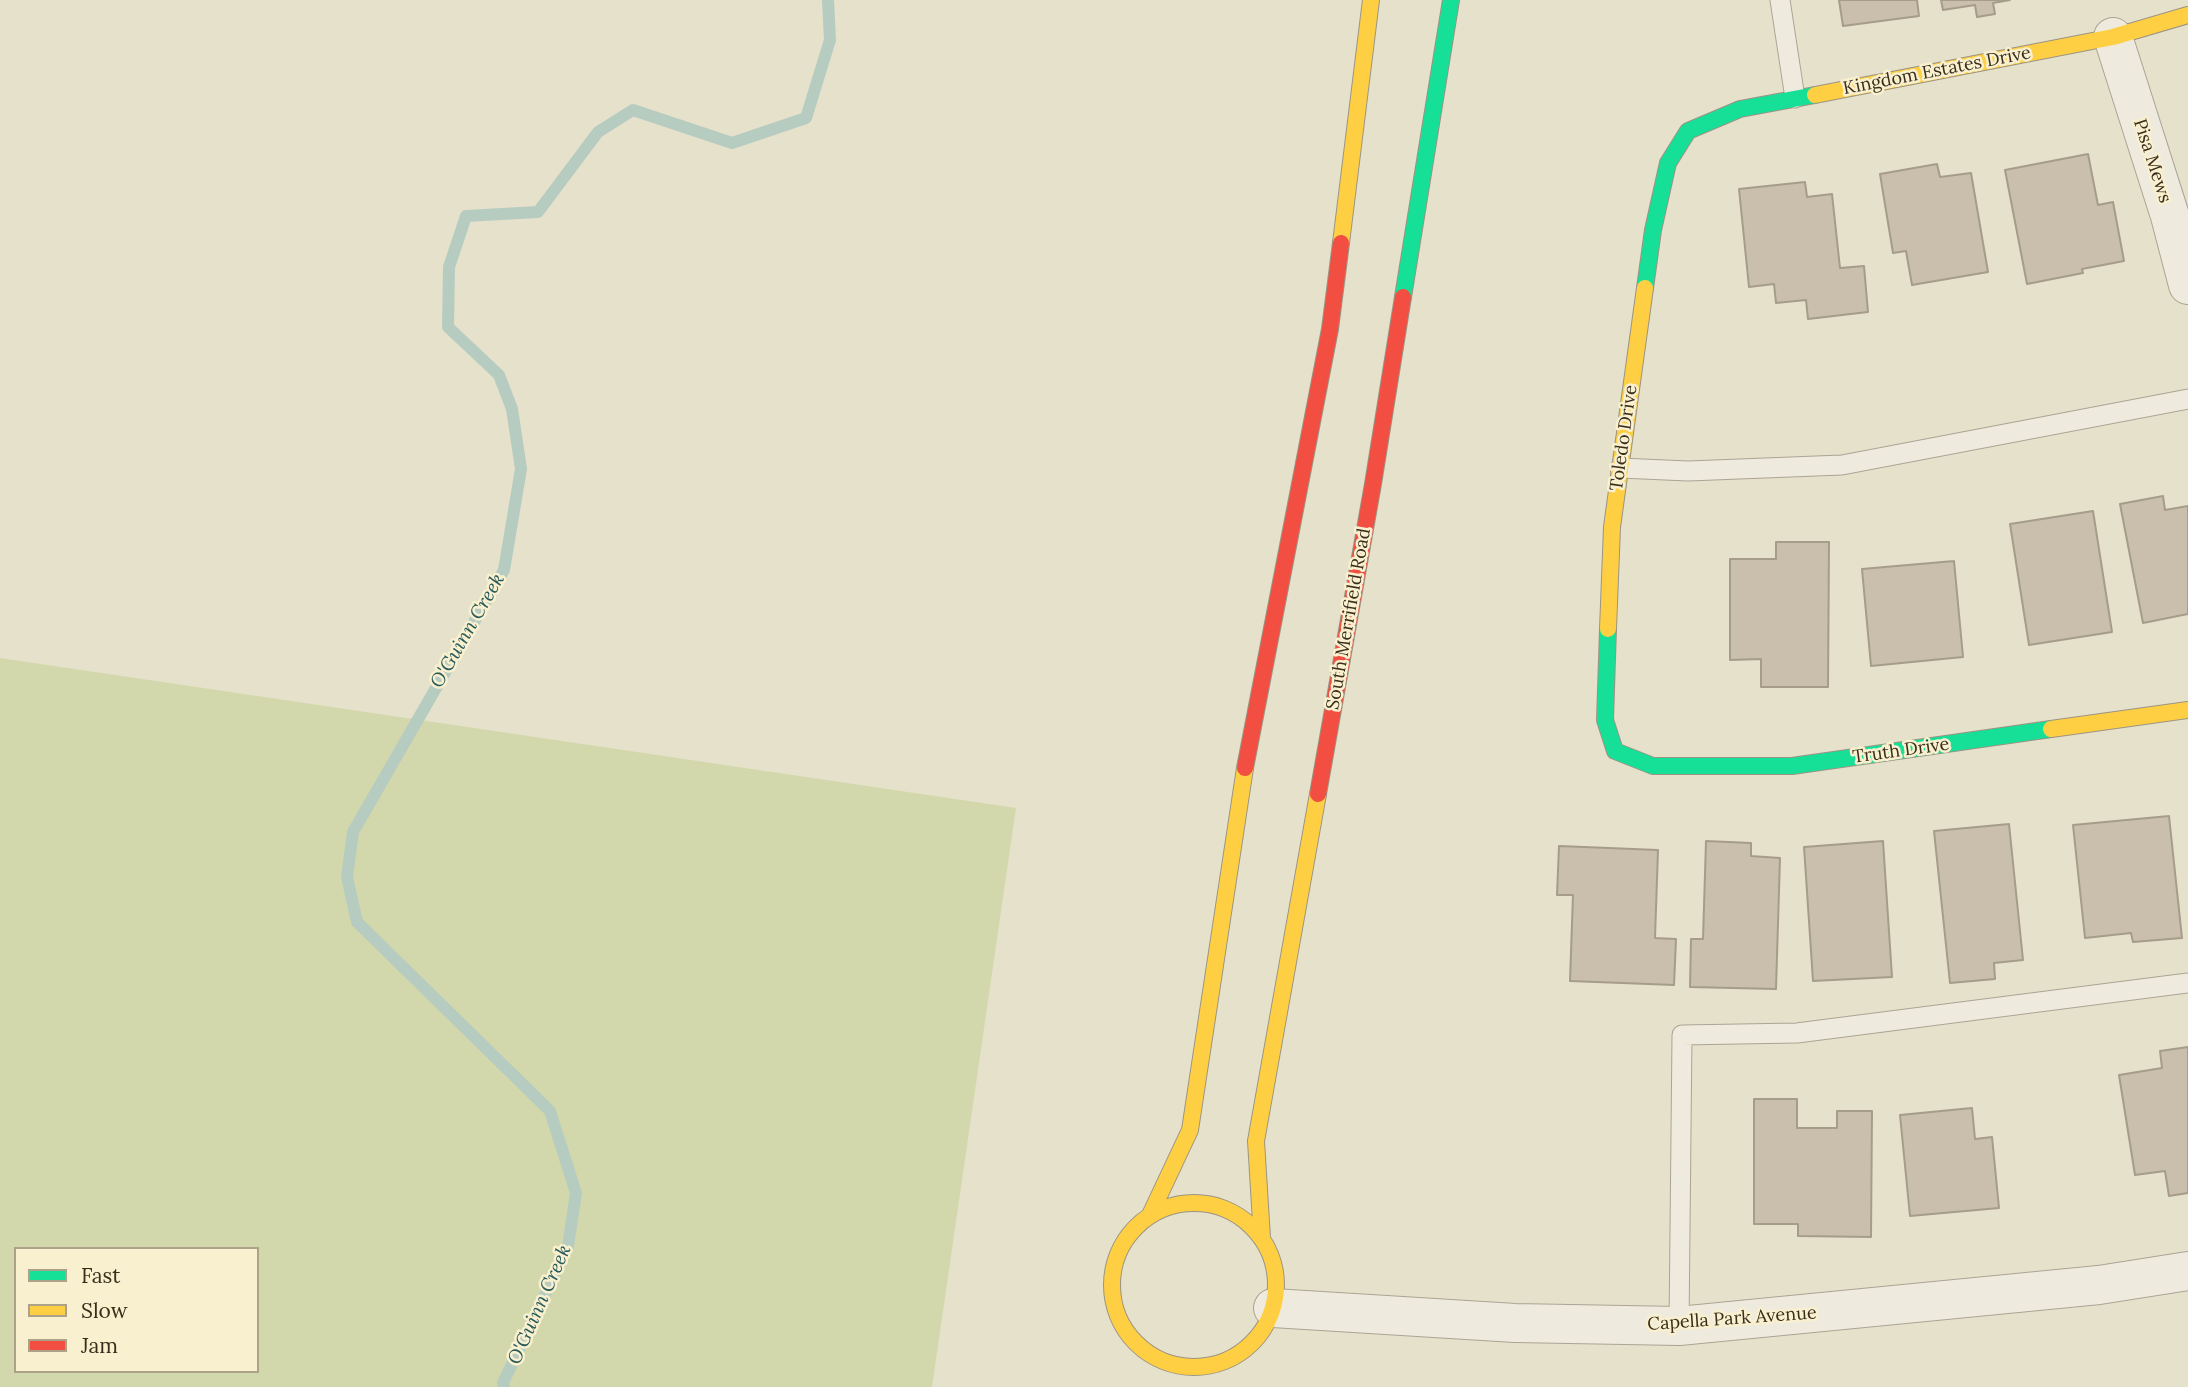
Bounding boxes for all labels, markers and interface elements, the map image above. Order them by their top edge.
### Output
street label: Kingdom Estates Drive [1841,42,2033,100]
street label: Pisa Mews [2128,116,2176,206]
street label: Toledo Drive [1606,384,1642,492]
street label: South Merrifield Road [1322,527,1376,711]
water label: O'Guinn Creek [426,570,510,692]
street label: Truth Drive [1851,734,1951,768]
water label: O'Guinn Creek [503,1242,577,1368]
legend [14,1247,259,1373]
text: Fast [81,1262,120,1289]
text: Slow [81,1297,128,1324]
street label: Capella Park Avenue [1647,1302,1817,1336]
text: Jam [81,1332,118,1359]

